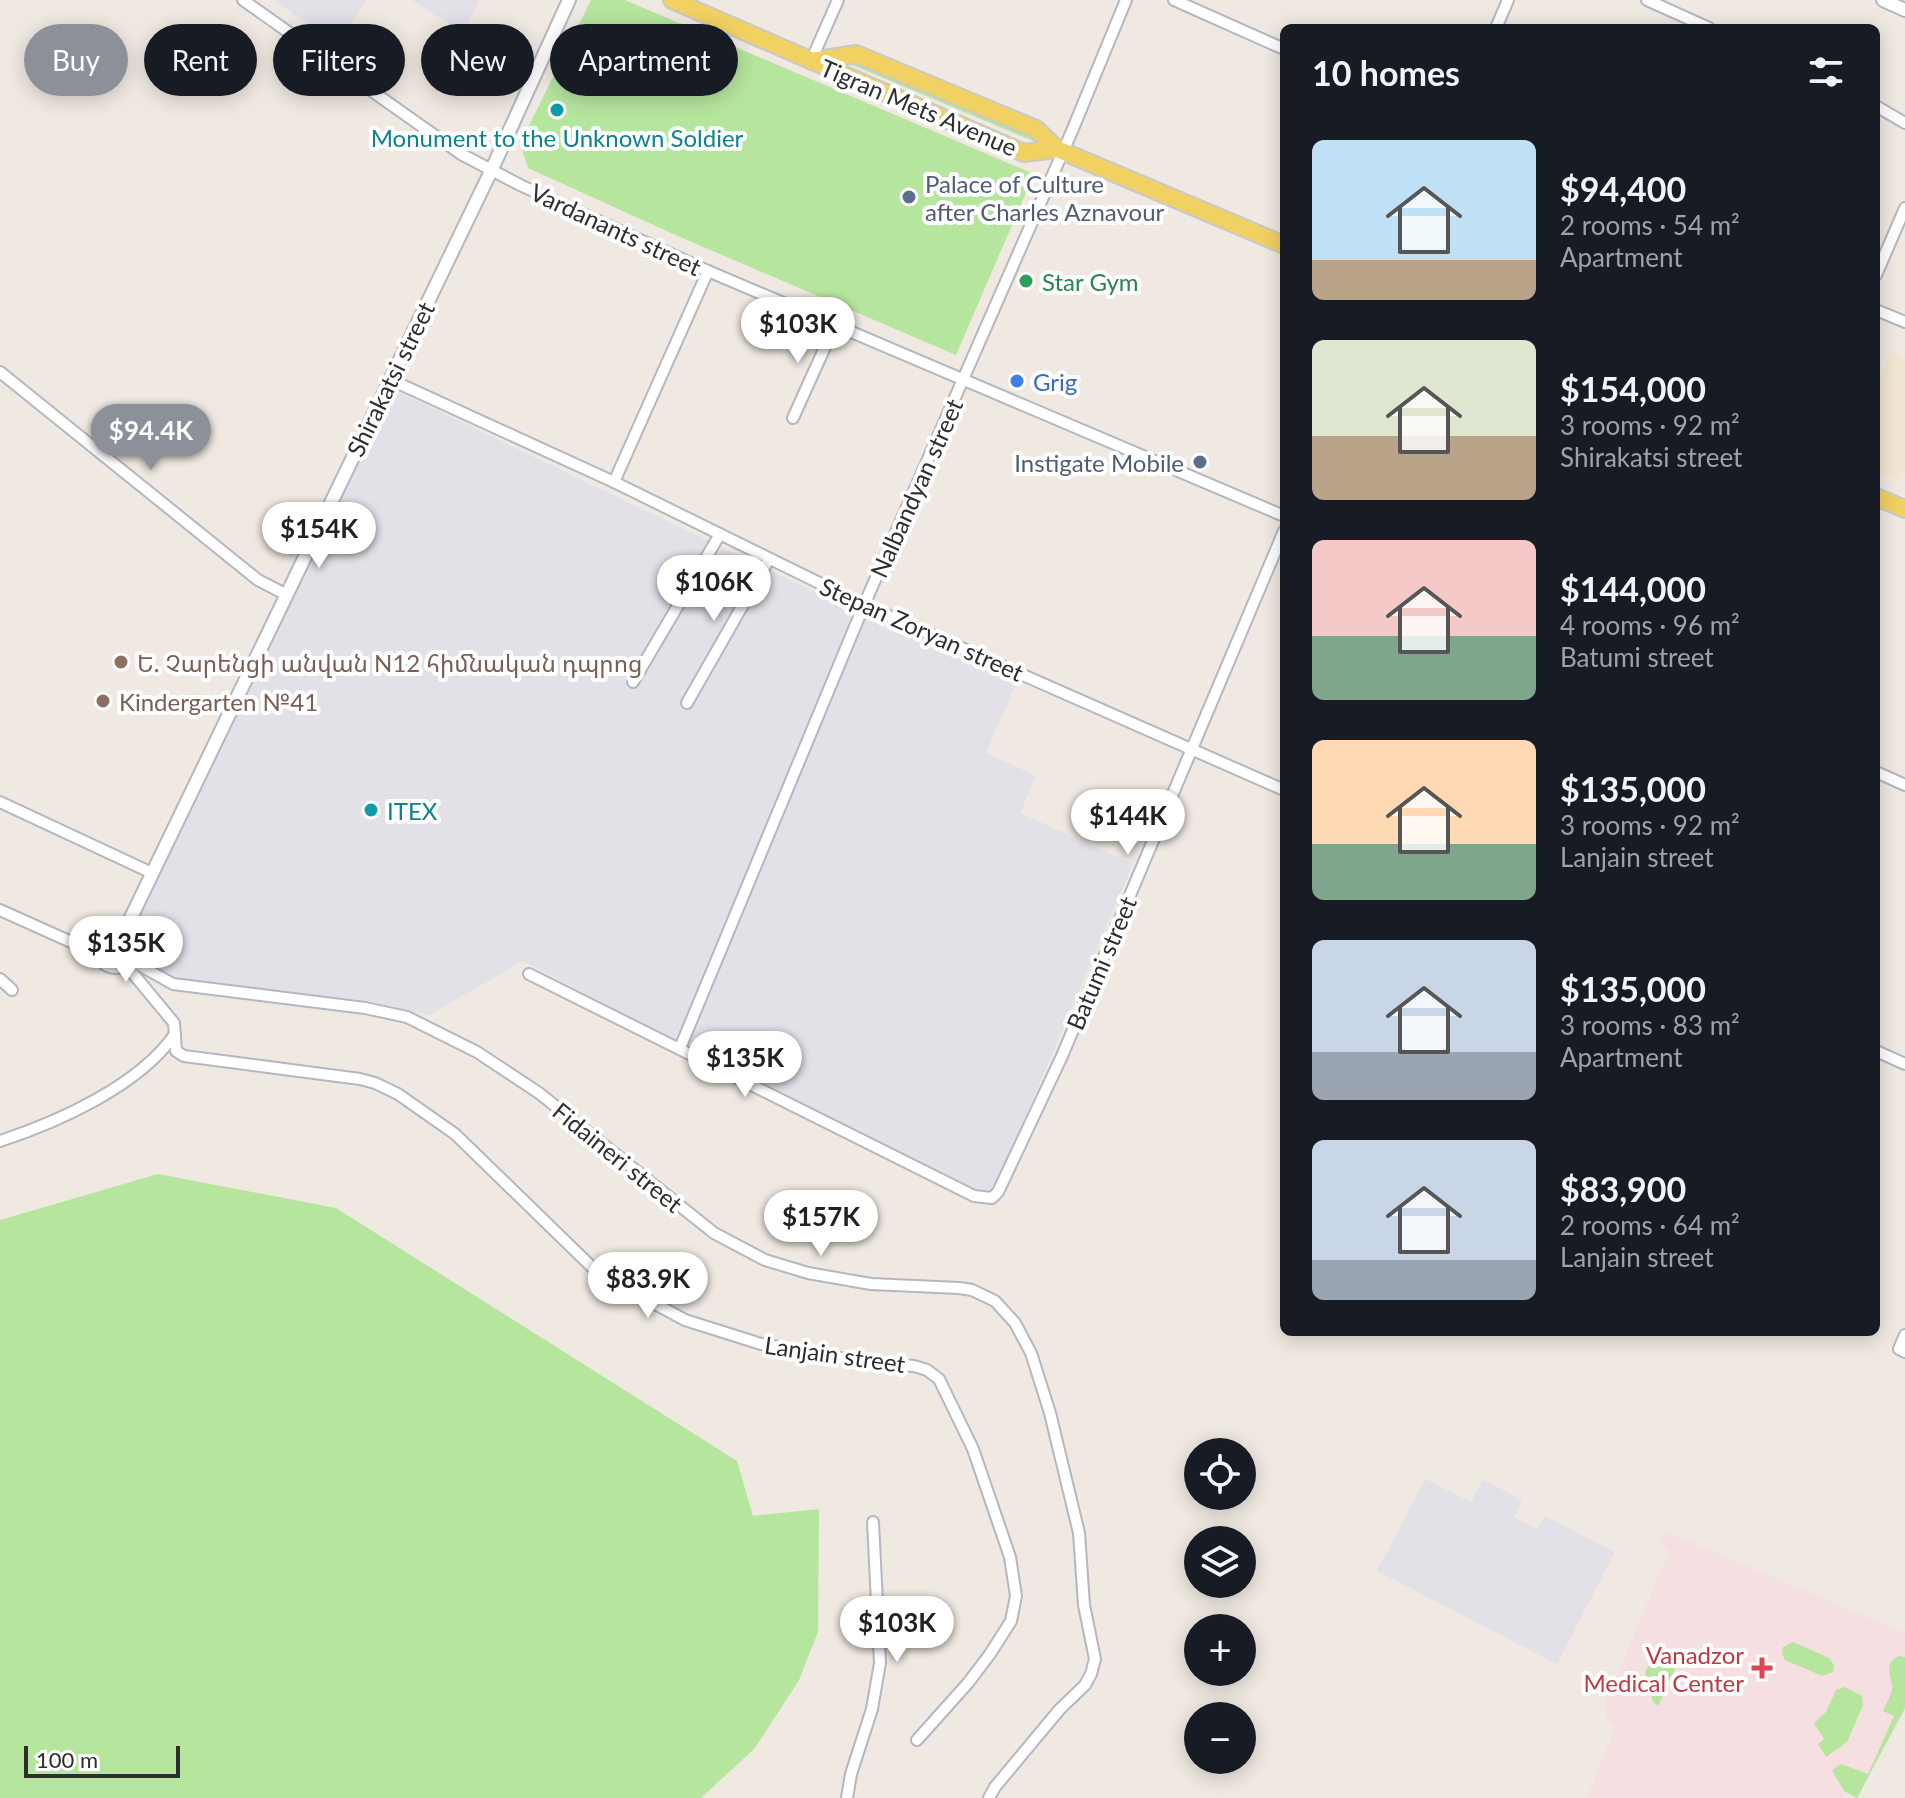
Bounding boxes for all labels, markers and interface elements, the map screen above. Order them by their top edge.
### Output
chip: Buy [24,24,128,96]
chip: Rent [144,24,257,96]
chip: Filters [273,24,405,96]
chip: New [421,24,534,96]
chip: Apartment [550,24,738,96]
icon: filters [1804,50,1848,94]
text: 10 homes [1312,52,1460,93]
street label: Tigran Mets Avenue [816,53,1022,161]
marker: Monument to the Unknown Soldier [548,101,566,119]
place label: Monument to the Unknown Soldier [371,123,744,152]
text: $94,400 [1560,168,1686,209]
place label: Palace of Culture after Charles Aznavour [925,169,1165,226]
icon: home [1376,172,1472,268]
street label: Vardanants street [526,177,706,281]
marker: Palace of Culture after Charles Aznavour [900,188,918,206]
text: 2 rooms · 54 m² [1560,209,1740,241]
text: Apartment [1560,241,1683,273]
place label: Star Gym [1042,267,1139,296]
marker: Star Gym [1017,272,1035,290]
street label: Shirakatsi street [340,297,440,461]
pin: $103K [742,297,854,365]
text: $103K [759,307,837,339]
place label: Grig [1033,367,1077,396]
text: $154,000 [1560,368,1706,409]
marker: Grig [1008,372,1026,390]
icon: home [1376,372,1472,468]
street label: Nalbandyan street [864,394,969,582]
pin: $94.4K [86,404,216,472]
text: 3 rooms · 92 m² [1560,409,1740,441]
text: $94.4K [109,414,193,446]
text: Shirakatsi street [1560,441,1742,473]
place label: Instigate Mobile [1014,448,1184,477]
marker: Instigate Mobile [1191,453,1209,471]
pin: $154K [263,502,375,570]
text: $154K [280,512,358,544]
pin: $106K [658,555,770,623]
text: $106K [675,565,753,597]
text: $144,000 [1560,568,1706,609]
street label: Stepan Zoryan street [816,571,1029,687]
icon: home [1376,572,1472,668]
text: 4 rooms · 96 m² [1560,609,1740,641]
text: Batumi street [1560,641,1714,673]
place label: Ե. Չարենցի անվան N12 հիմնական դպրոց [137,648,642,678]
marker: Ե. Չարենցի անվան N12 հիմնական դպրոց [112,653,130,671]
place label: Kindergarten №41 [119,687,318,716]
marker: Kindergarten №41 [94,692,112,710]
text: $135,000 [1560,768,1706,809]
icon: home [1376,772,1472,868]
pin: $144K [1072,789,1184,857]
place label: ITEX [387,796,438,825]
text: $144K [1089,799,1167,831]
marker: ITEX [362,801,380,819]
text: 3 rooms · 92 m² [1560,809,1740,841]
text: Lanjain street [1560,841,1714,873]
street label: Batumi street [1060,892,1142,1034]
pin: $135K [70,916,182,984]
text: $135K [87,926,165,958]
text: $135,000 [1560,968,1706,1009]
icon: home [1376,972,1472,1068]
text: 3 rooms · 83 m² [1560,1009,1740,1041]
pin: $135K [689,1031,801,1099]
text: $135K [706,1041,784,1073]
text: Apartment [1560,1041,1683,1073]
street label: Fidaineri street [547,1096,689,1218]
text: $83,900 [1560,1168,1686,1209]
icon: home [1376,1172,1472,1268]
pin: $157K [765,1190,877,1258]
text: $157K [782,1200,860,1232]
text: 2 rooms · 64 m² [1560,1209,1740,1241]
text: Lanjain street [1560,1241,1714,1273]
pin: $83.9K [583,1252,713,1320]
text: $83.9K [606,1262,690,1294]
street label: Lanjain street [763,1330,908,1378]
map controls [1184,1438,1256,1774]
button: locate [1184,1438,1256,1510]
button: layers [1184,1526,1256,1598]
pin: $103K [841,1596,953,1664]
text: $103K [858,1606,936,1638]
button: + [1184,1614,1256,1686]
place label: Vanadzor Medical Center [1583,1640,1744,1697]
marker: Vanadzor Medical Center [1751,1657,1773,1679]
button: − [1184,1702,1256,1774]
scale bar [24,1742,180,1778]
text: 100 m [36,1746,98,1773]

